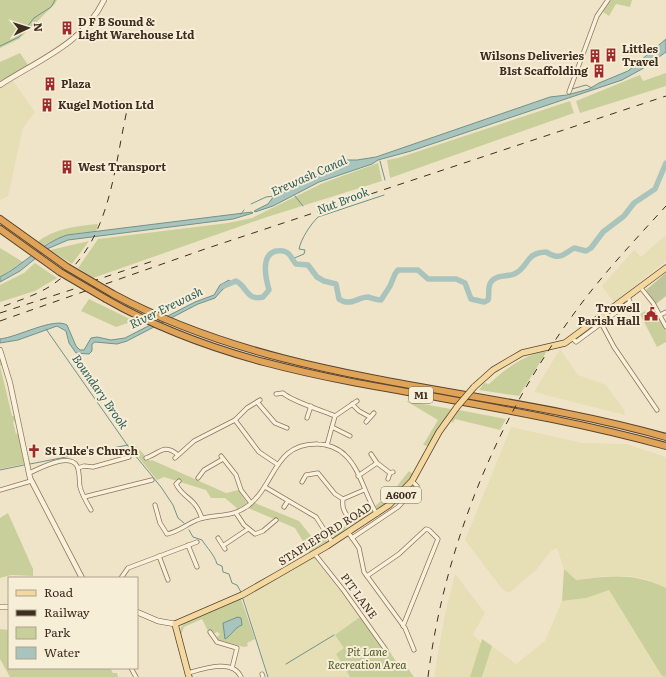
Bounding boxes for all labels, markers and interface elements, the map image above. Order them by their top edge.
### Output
north arrow [8,8,48,48]
place label: D F B Sound & Light Warehouse Ltd [78,13,194,42]
building icon: D F B Sound & Light Warehouse Ltd [59,20,75,36]
text: N [31,22,47,32]
place label: Littles Travel [622,40,659,69]
place label: Wilsons Deliveries [480,47,585,63]
building icon: Littles Travel [603,47,619,63]
building icon: Wilsons Deliveries [587,48,603,64]
place label: B1st Scaffolding [499,62,588,78]
building icon: B1st Scaffolding [591,63,607,79]
place label: Plaza [61,75,91,91]
building icon: Plaza [42,76,58,92]
place label: Kugel Motion Ltd [58,96,154,112]
building icon: Kugel Motion Ltd [39,97,55,113]
water label: Erewash Canal [268,150,350,200]
place label: West Transport [78,158,166,174]
building icon: West Transport [59,159,75,175]
water label: Nut Brook [314,182,372,218]
water label: River Erewash [126,282,205,333]
place label: Trowell Parish Hall [578,299,640,328]
public building icon: Trowell Parish Hall [643,306,659,322]
water label: Boundary Brook [68,350,134,433]
road number: M1 [409,387,433,403]
place label: St Luke's Church [45,442,139,458]
church icon: St Luke's Church [26,443,42,459]
road number: A6007 [381,487,421,503]
street label: STAPLEFORD ROAD [275,498,374,568]
street label: PIT LANE [338,569,382,621]
legend [8,577,138,669]
text: Road [44,583,74,601]
text: Railway [44,603,90,621]
text: Park [44,623,71,641]
text: Water [44,643,80,661]
park label: Pit Lane Recreation Area [327,643,407,672]

